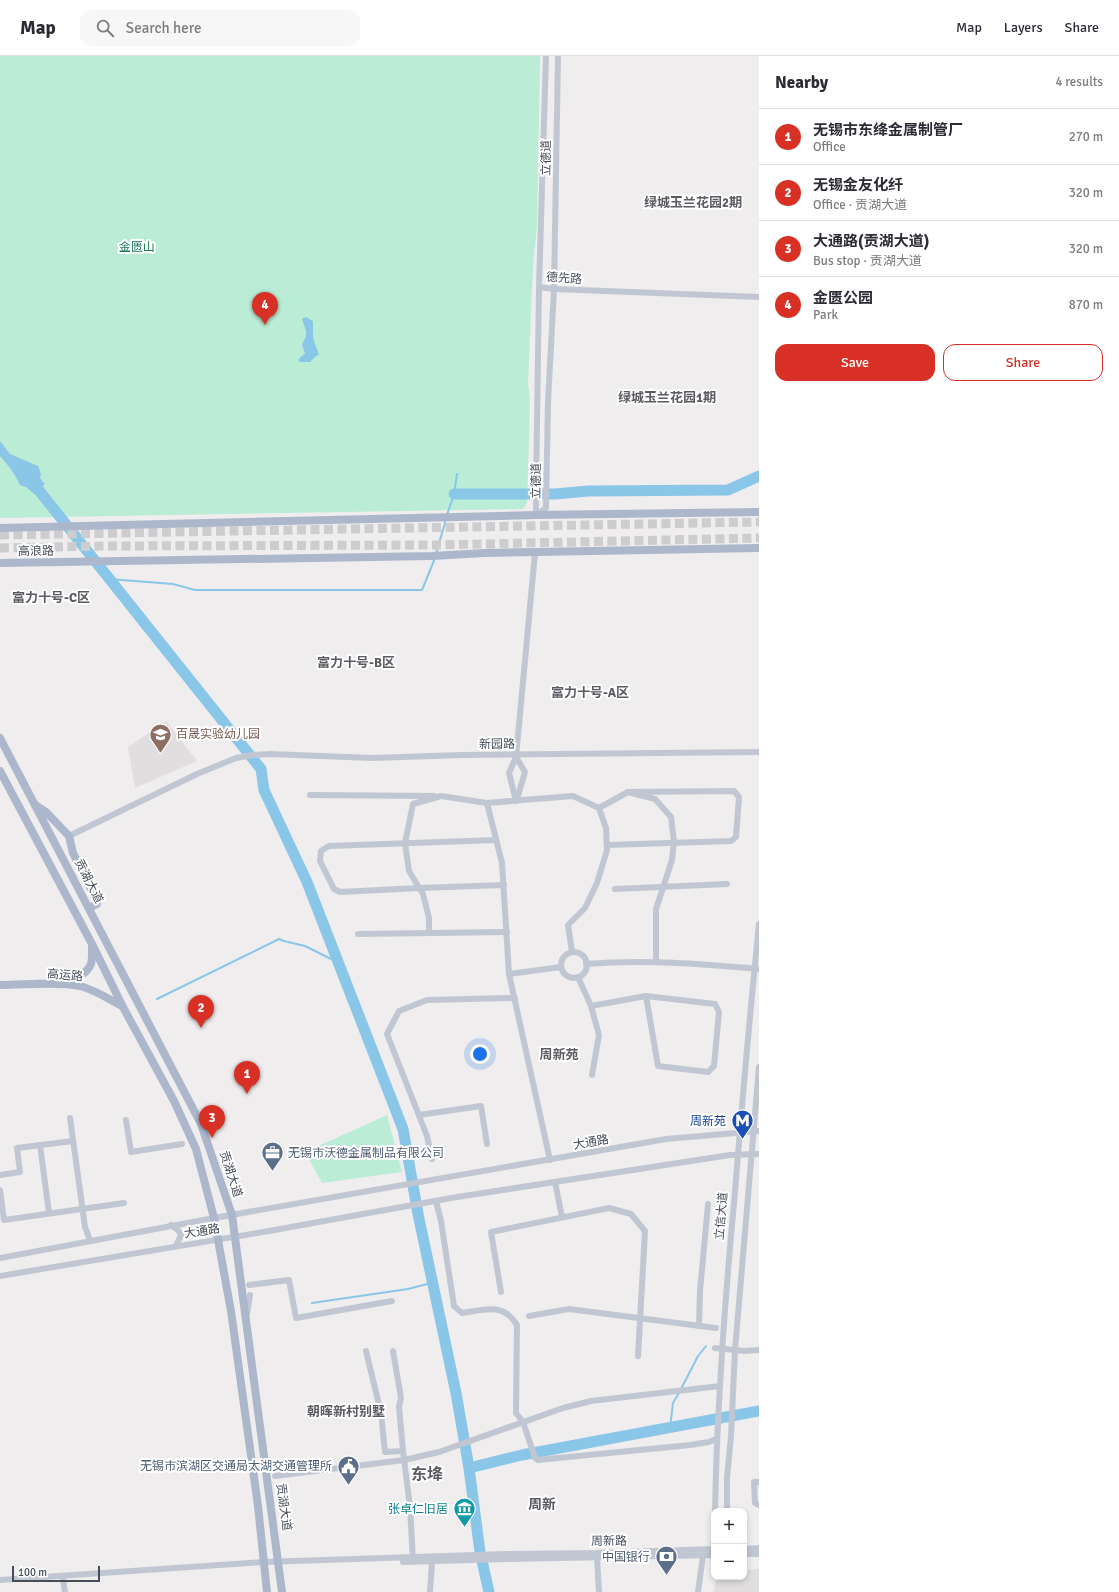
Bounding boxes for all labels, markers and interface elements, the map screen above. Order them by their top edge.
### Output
search box [80,10,360,46]
text: Map [20,16,56,40]
icon: search [94,17,116,39]
text: Search here [126,19,201,37]
text: Map [956,19,982,36]
text: Layers [1004,19,1043,36]
text: Share [1065,19,1099,36]
text: Nearby [775,72,828,93]
text: 4 results [1055,74,1103,90]
text: 无锡市东绛金属制管厂 [813,121,963,139]
text: 1 [784,129,792,145]
text: 270 m [1069,129,1103,145]
text: Office [813,139,846,155]
street label: 立德道 [539,140,554,176]
text: 无锡金友化纤 [813,176,903,194]
text: 2 [784,185,792,201]
text: 320 m [1069,185,1103,201]
district label: 绿城玉兰花园2期 [644,195,742,211]
text: Office · 贡湖大道 [813,197,907,213]
text: 大通路(贡湖大道) [813,232,929,250]
park label: 金匮山 [119,240,155,255]
text: 3 [784,241,792,257]
text: 320 m [1069,241,1103,257]
text: Bus stop · 贡湖大道 [813,253,922,269]
street label: 德先路 [545,270,582,287]
text: 金匮公园 [813,289,873,307]
pin: 4 [252,292,278,325]
text: 4 [784,297,792,313]
text: 870 m [1069,297,1103,313]
text: Park [813,307,838,323]
button: Save [775,344,935,381]
button: Share [943,344,1103,381]
district label: 绿城玉兰花园1期 [618,390,716,406]
street label: 立德道 [529,463,544,499]
street label: 高浪路 [18,544,54,559]
district label: 富力十号-C区 [12,590,90,606]
district label: 富力十号-B区 [317,655,395,671]
district label: 富力十号-A区 [551,685,629,701]
school or university icon: 百晟实验幼儿园 [147,721,173,754]
place label: 百晟实验幼儿园 [176,727,260,742]
street label: 新园路 [479,737,515,752]
street label: 贡湖大道 [71,856,106,906]
street label: 高运路 [46,966,84,985]
pin: 2 [188,995,214,1028]
your location [470,1044,490,1064]
district label: 周新苑 [539,1047,579,1063]
pin: 1 [234,1061,260,1094]
pin: 3 [199,1105,225,1138]
metro station icon: 周新苑 [729,1108,755,1141]
place label: 周新苑 [690,1114,726,1129]
street label: 大通路 [572,1132,610,1153]
office icon: 无锡市沃德金属制品有限公司 [259,1140,285,1173]
place label: 无锡市沃德金属制品有限公司 [288,1146,444,1161]
street label: 贡湖大道 [216,1149,245,1199]
street label: 立信大道 [712,1191,731,1241]
street label: 大通路 [183,1221,221,1242]
district label: 朝晖新村别墅 [307,1404,385,1420]
public building icon: 无锡市滨湖区交通局太湖交通管理所 [335,1453,361,1486]
place label: 无锡市滨湖区交通局太湖交通管理所 [140,1459,332,1474]
district label: 东鿍 [411,1465,443,1485]
street label: 贡湖大道 [273,1482,294,1532]
museum icon: 张卓仁旧居 [451,1496,477,1529]
district label: 周新 [528,1496,556,1513]
place label: 张卓仁旧居 [388,1502,448,1517]
map controls [711,1508,747,1580]
button: + [711,1508,747,1544]
street label: 周新路 [591,1534,627,1549]
bank icon: 中国银行 [653,1544,679,1577]
button: − [711,1544,747,1580]
place label: 中国银行 [602,1550,650,1565]
scale bar [12,1564,100,1583]
text: 100 m [18,1566,47,1579]

